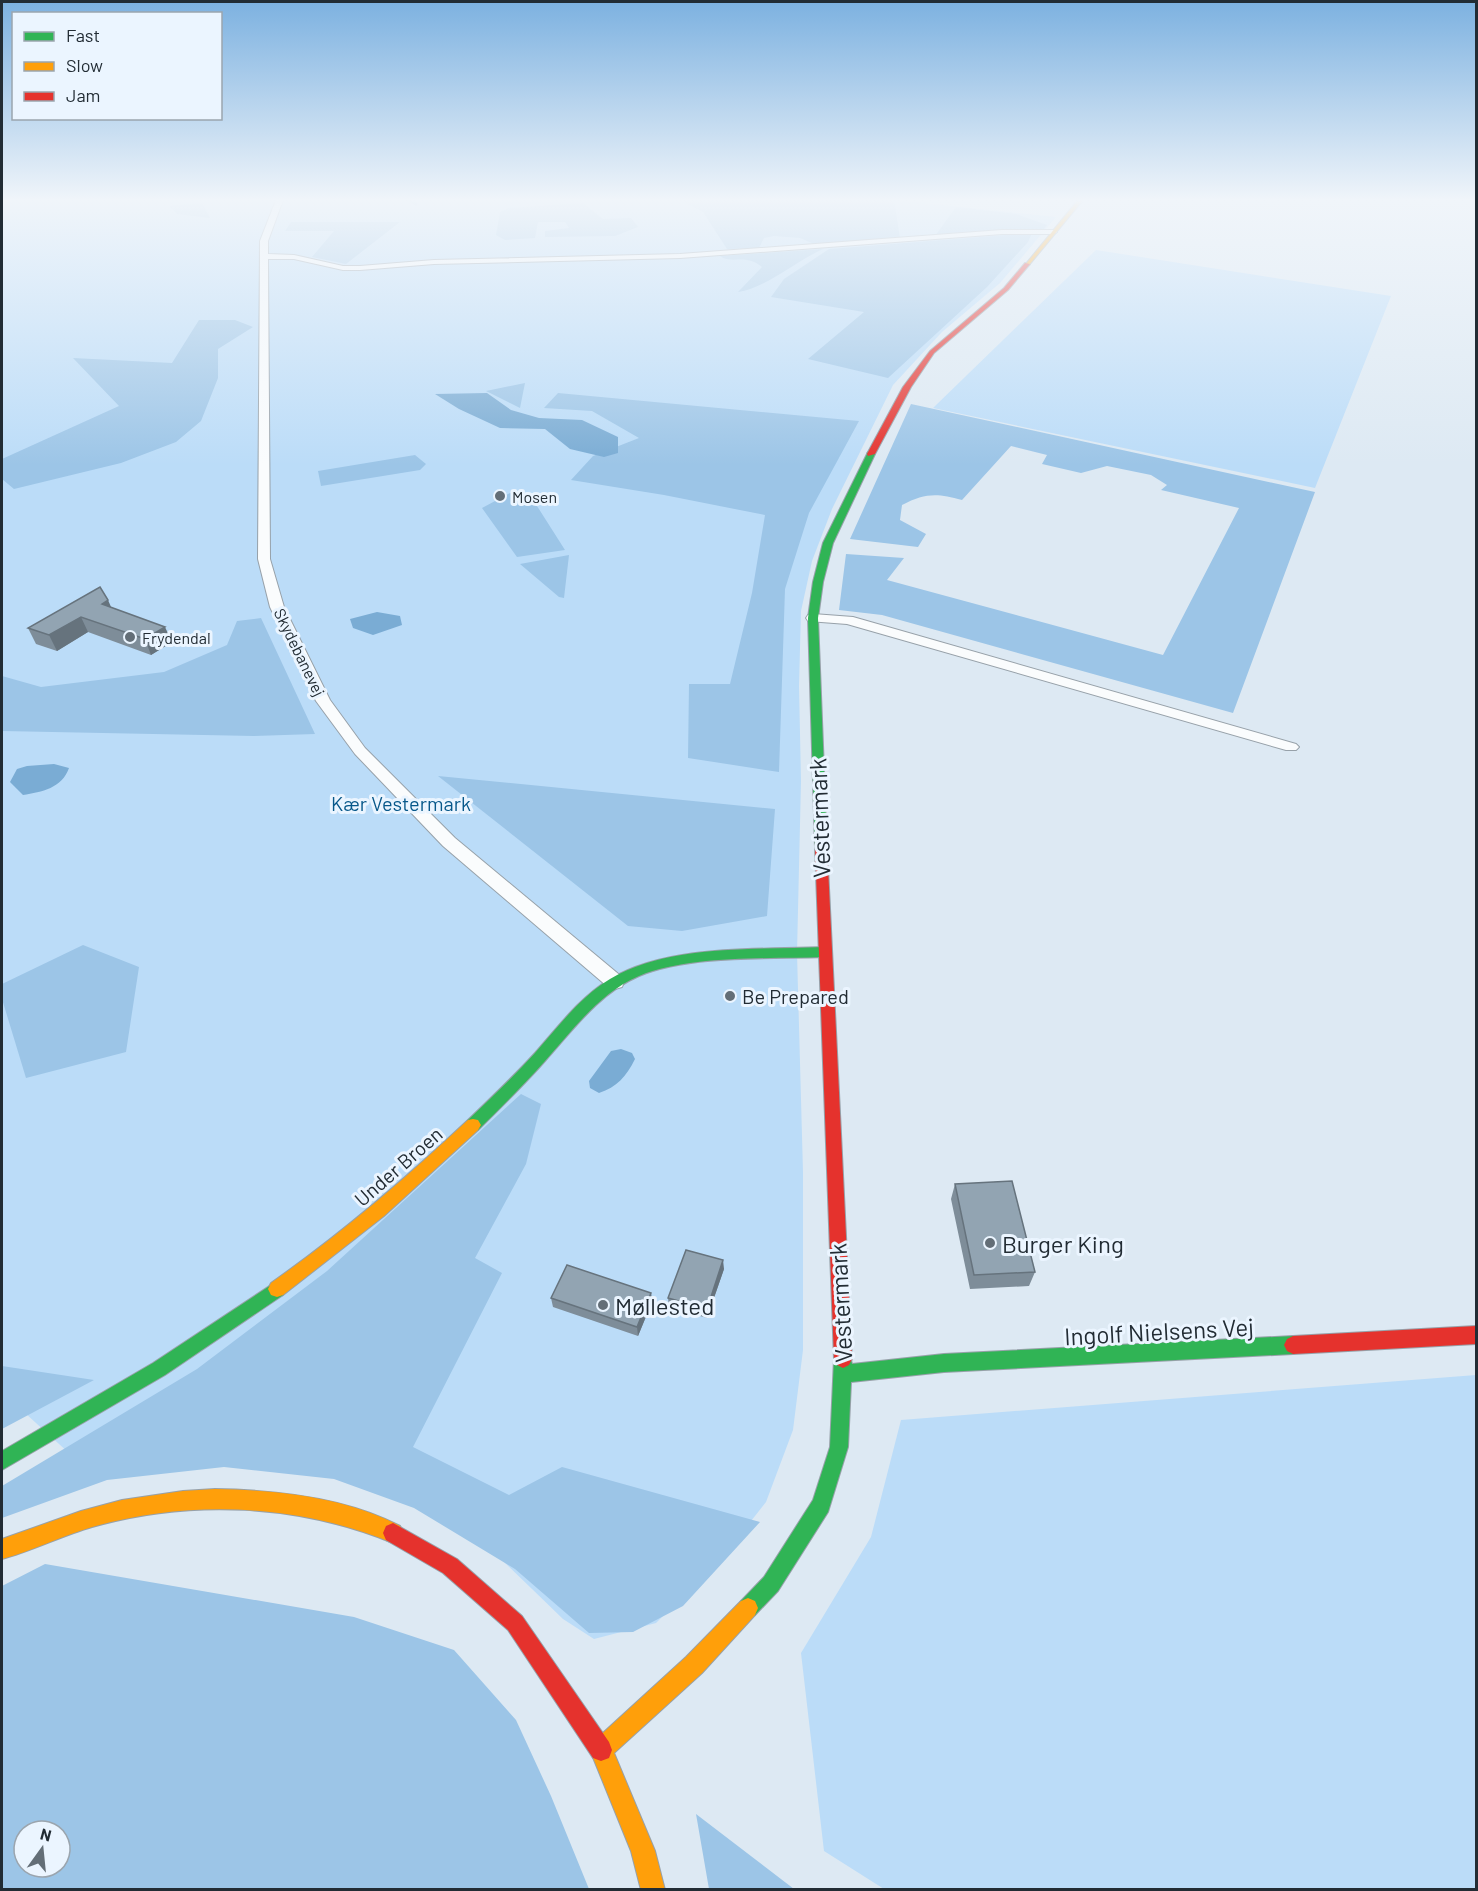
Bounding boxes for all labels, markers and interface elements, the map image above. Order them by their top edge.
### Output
legend [12,12,222,120]
text: Fast [66,24,100,46]
text: Slow [66,54,103,76]
text: Jam [66,84,100,106]
place label: Mosen [512,487,557,506]
marker: Mosen [493,489,507,503]
street label: Skydebanevej [271,605,329,699]
place label: Frydendal [142,628,211,647]
marker: Frydendal [123,630,137,644]
street label: Vestermark [802,758,836,878]
park label: Kær Vestermark [331,791,471,815]
place label: Be Prepared [742,984,849,1008]
marker: Be Prepared [723,989,737,1003]
street label: Under Broen [349,1121,447,1211]
place label: Burger King [1002,1229,1124,1258]
marker: Burger King [983,1236,997,1250]
street label: Vestermark [822,1242,858,1364]
place label: Møllested [615,1291,714,1320]
marker: Møllested [596,1298,610,1312]
street label: Ingolf Nielsens Vej [1063,1312,1255,1350]
north arrow [12,1819,72,1879]
text: N [38,1823,54,1845]

